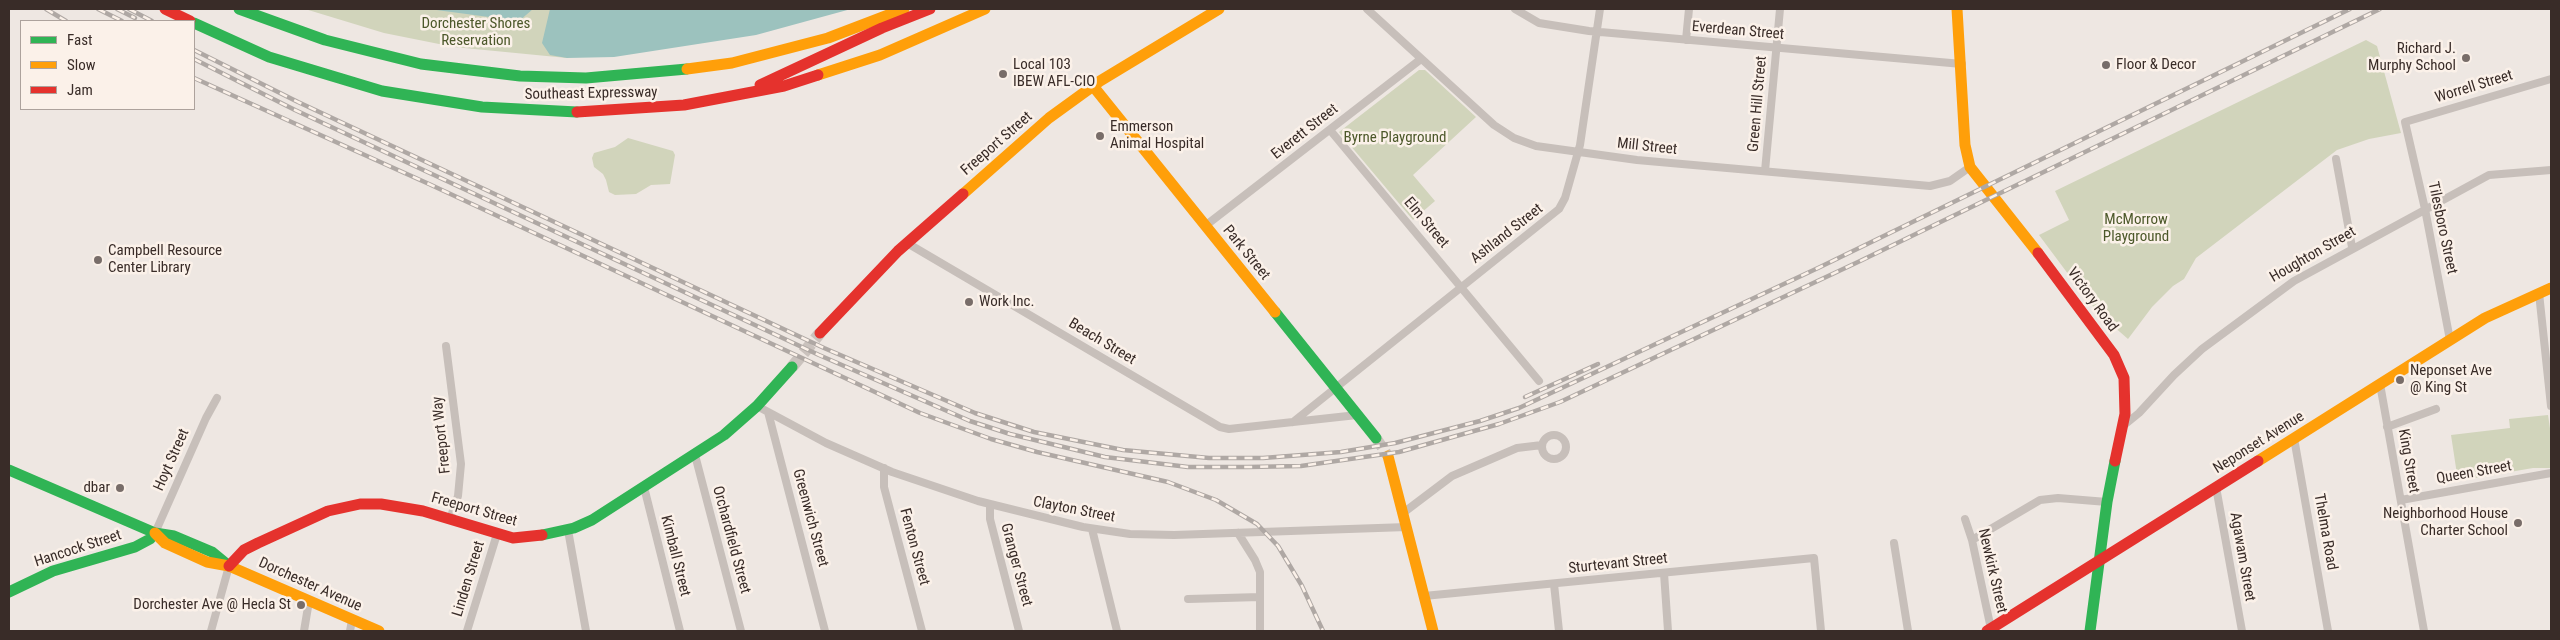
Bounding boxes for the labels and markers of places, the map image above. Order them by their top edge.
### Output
place label: Richard J. Murphy School [2368,40,2456,75]
marker: Richard J. Murphy School [2460,52,2472,64]
place label: Local 103 IBEW AFL-CIO [1013,56,1095,91]
place label: Floor & Decor [2116,56,2196,74]
marker: Floor & Decor [2100,59,2112,71]
marker: Local 103 IBEW AFL-CIO [997,68,1009,80]
place label: Emmerson Animal Hospital [1110,118,1204,153]
marker: Emmerson Animal Hospital [1094,130,1106,142]
place label: Campbell Resource Center Library [108,242,222,277]
marker: Campbell Resource Center Library [92,254,104,266]
place label: Work Inc. [979,293,1034,311]
marker: Work Inc. [963,296,975,308]
place label: Neponset Ave @ King St [2410,362,2492,397]
marker: Neponset Ave @ King St [2394,374,2406,386]
place label: dbar [83,479,110,497]
marker: dbar [114,482,126,494]
place label: Neighborhood House Charter School [2383,505,2508,540]
marker: Neighborhood House Charter School [2512,517,2524,529]
place label: Dorchester Ave @ Hecla St [133,596,291,614]
marker: Dorchester Ave @ Hecla St [295,599,307,611]

